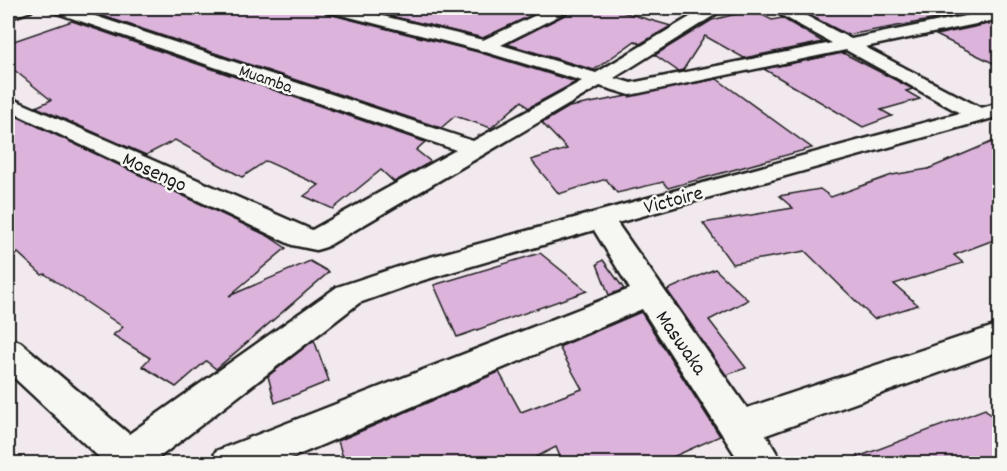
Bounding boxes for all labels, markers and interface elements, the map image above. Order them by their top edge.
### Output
street label: Muamba [235,60,296,101]
street label: Mosengo [117,146,191,202]
street label: Victoire [641,180,707,224]
street label: Maswaka [646,305,713,383]

